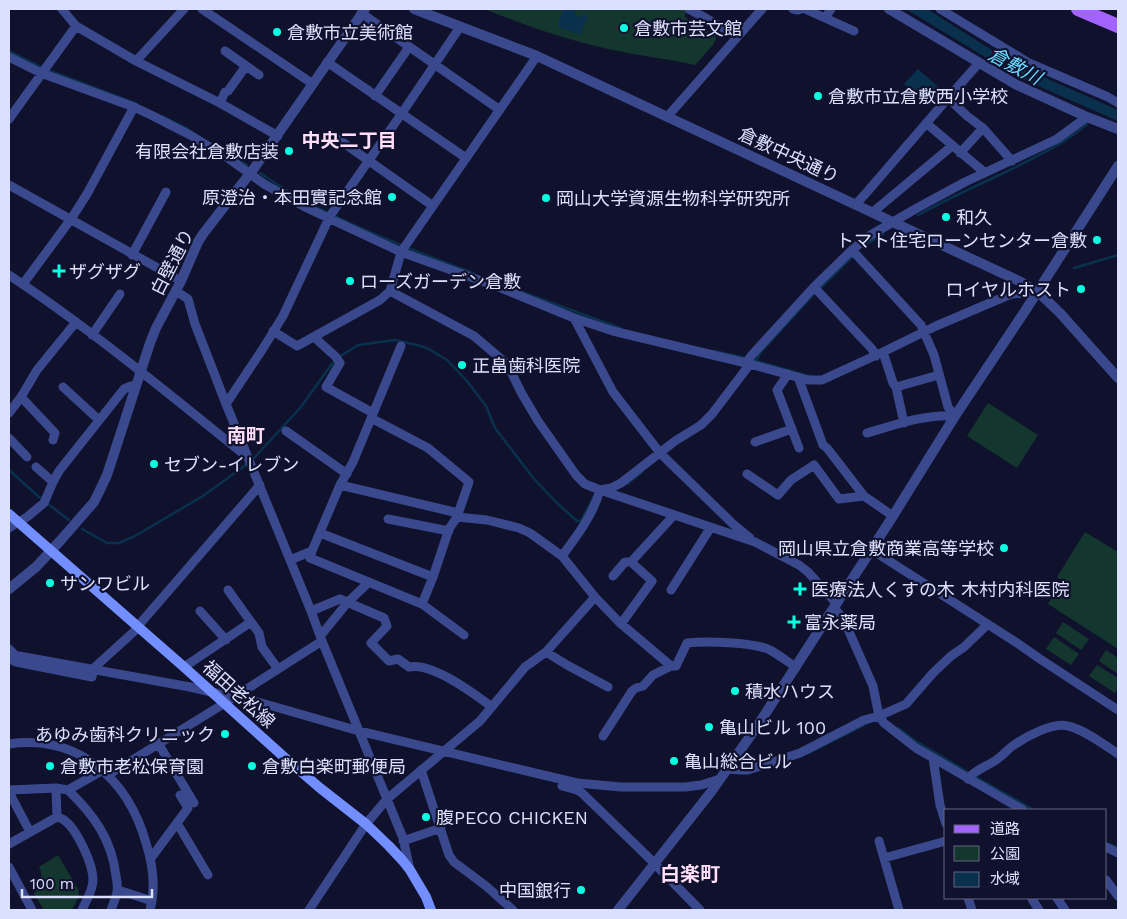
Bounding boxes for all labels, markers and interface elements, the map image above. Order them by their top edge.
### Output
place label: 倉敷市芸文館 [634,18,742,39]
place label: 倉敷市立美術館 [287,22,413,43]
marker: 倉敷市芸文館 [618,22,630,34]
marker: 倉敷市立美術館 [271,26,283,38]
water label: 倉敷川 [984,42,1047,90]
place label: 倉敷市立倉敷西小学校 [828,86,1008,107]
marker: 倉敷市立倉敷西小学校 [812,90,824,102]
street label: 倉敷中央通り [736,123,842,187]
district label: 中央二丁目 [301,129,397,152]
place label: 有限会社倉敷店装 [135,141,279,162]
marker: 有限会社倉敷店装 [283,145,295,157]
place label: 原澄治・本田實記念館 [202,187,382,208]
place label: 岡山大学資源生物科学研究所 [556,188,790,209]
marker: 原澄治・本田實記念館 [386,191,398,203]
marker: 岡山大学資源生物科学研究所 [540,192,552,204]
place label: 和久 [956,207,992,228]
marker: 和久 [940,211,952,223]
street label: 白壁通り [146,225,198,299]
place label: トマト住宅ローンセンター倉敷 [836,230,1087,251]
marker: トマト住宅ローンセンター倉敷 [1091,234,1103,246]
place label: ザグザグ [69,261,141,282]
marker: ザグザグ [53,265,65,277]
place label: ローズガーデン倉敷 [360,271,521,292]
marker: ローズガーデン倉敷 [344,275,356,287]
place label: ロイヤルホスト [946,279,1071,300]
marker: ロイヤルホスト [1075,283,1087,295]
place label: 正畠歯科医院 [472,355,580,376]
marker: 正畠歯科医院 [456,359,468,371]
district label: 南町 [227,424,265,447]
place label: セブン-イレブン [164,454,299,475]
marker: セブン-イレブン [148,458,160,470]
place label: 岡山県立倉敷商業高等学校 [778,538,994,559]
marker: 岡山県立倉敷商業高等学校 [998,542,1010,554]
place label: サンワビル [60,573,150,594]
marker: サンワビル [44,577,56,589]
place label: 医療法人くすの木 木村内科医院 [811,579,1069,600]
marker: 医療法人くすの木 木村内科医院 [793,582,807,596]
place label: 富永薬局 [804,612,876,633]
marker: 富永薬局 [788,616,800,628]
street label: 福田老松線 [199,656,279,732]
place label: 積水ハウス [745,681,835,702]
marker: 積水ハウス [729,685,741,697]
place label: 亀山ビル 100 [719,717,826,738]
marker: 亀山ビル 100 [703,721,715,733]
place label: あゆみ歯科クリニック [35,724,215,745]
marker: あゆみ歯科クリニック [219,728,231,740]
place label: 亀山総合ビル [684,751,792,772]
marker: 亀山総合ビル [668,755,680,767]
place label: 倉敷市老松保育園 [60,756,204,777]
place label: 倉敷白楽町郵便局 [262,756,406,777]
marker: 倉敷市老松保育園 [44,760,56,772]
marker: 倉敷白楽町郵便局 [246,760,258,772]
place label: 腹PECO CHICKEN [436,807,588,828]
legend [944,809,1107,899]
marker: 腹PECO CHICKEN [420,811,432,823]
text: 道路 [990,820,1020,838]
text: 公園 [990,845,1020,863]
district label: 白楽町 [660,862,720,886]
scale bar [22,866,152,898]
text: 水域 [990,870,1020,888]
text: 100 m [30,875,74,893]
place label: 中国銀行 [499,880,571,901]
marker: 中国銀行 [575,884,587,896]

